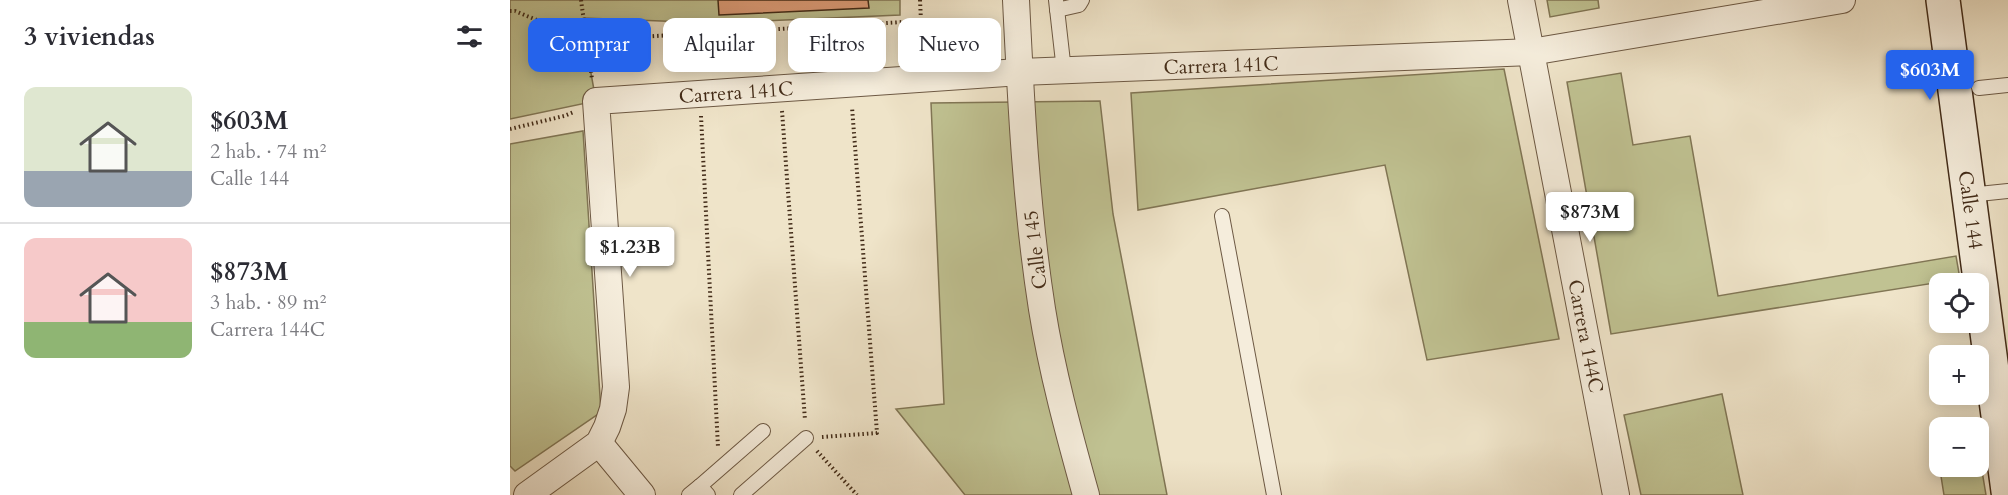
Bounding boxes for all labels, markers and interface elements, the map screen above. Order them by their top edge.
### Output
chip: Comprar [528,18,651,72]
chip: Alquilar [663,18,776,72]
chip: Filtros [788,18,886,72]
chip: Nuevo [898,18,1001,72]
text: 3 viviendas [24,19,155,54]
icon: filters [453,20,486,53]
street label: Carrera 141C [1163,50,1279,81]
pin: $603M [1888,50,1972,101]
text: $603M [1900,56,1960,83]
street label: Carrera 141C [678,75,794,110]
text: $603M [210,103,289,138]
icon: home [72,111,144,183]
text: 2 hab. · 74 m² [210,138,326,165]
text: Calle 144 [210,165,289,192]
street label: Calle 144 [1952,169,1989,251]
pin: $873M [1548,192,1632,243]
text: $873M [1560,198,1620,225]
street label: Calle 145 [1017,209,1054,291]
pin: $1.23B [581,227,679,278]
text: $1.23B [599,233,661,260]
text: $873M [210,254,289,289]
icon: home [72,262,144,334]
map controls [1929,273,1989,477]
button: locate [1929,273,1989,333]
street label: Carrera 144C [1561,277,1610,395]
text: 3 hab. · 89 m² [210,289,326,316]
text: Carrera 144C [210,316,325,343]
button: + [1929,345,1989,405]
button: − [1929,417,1989,477]

